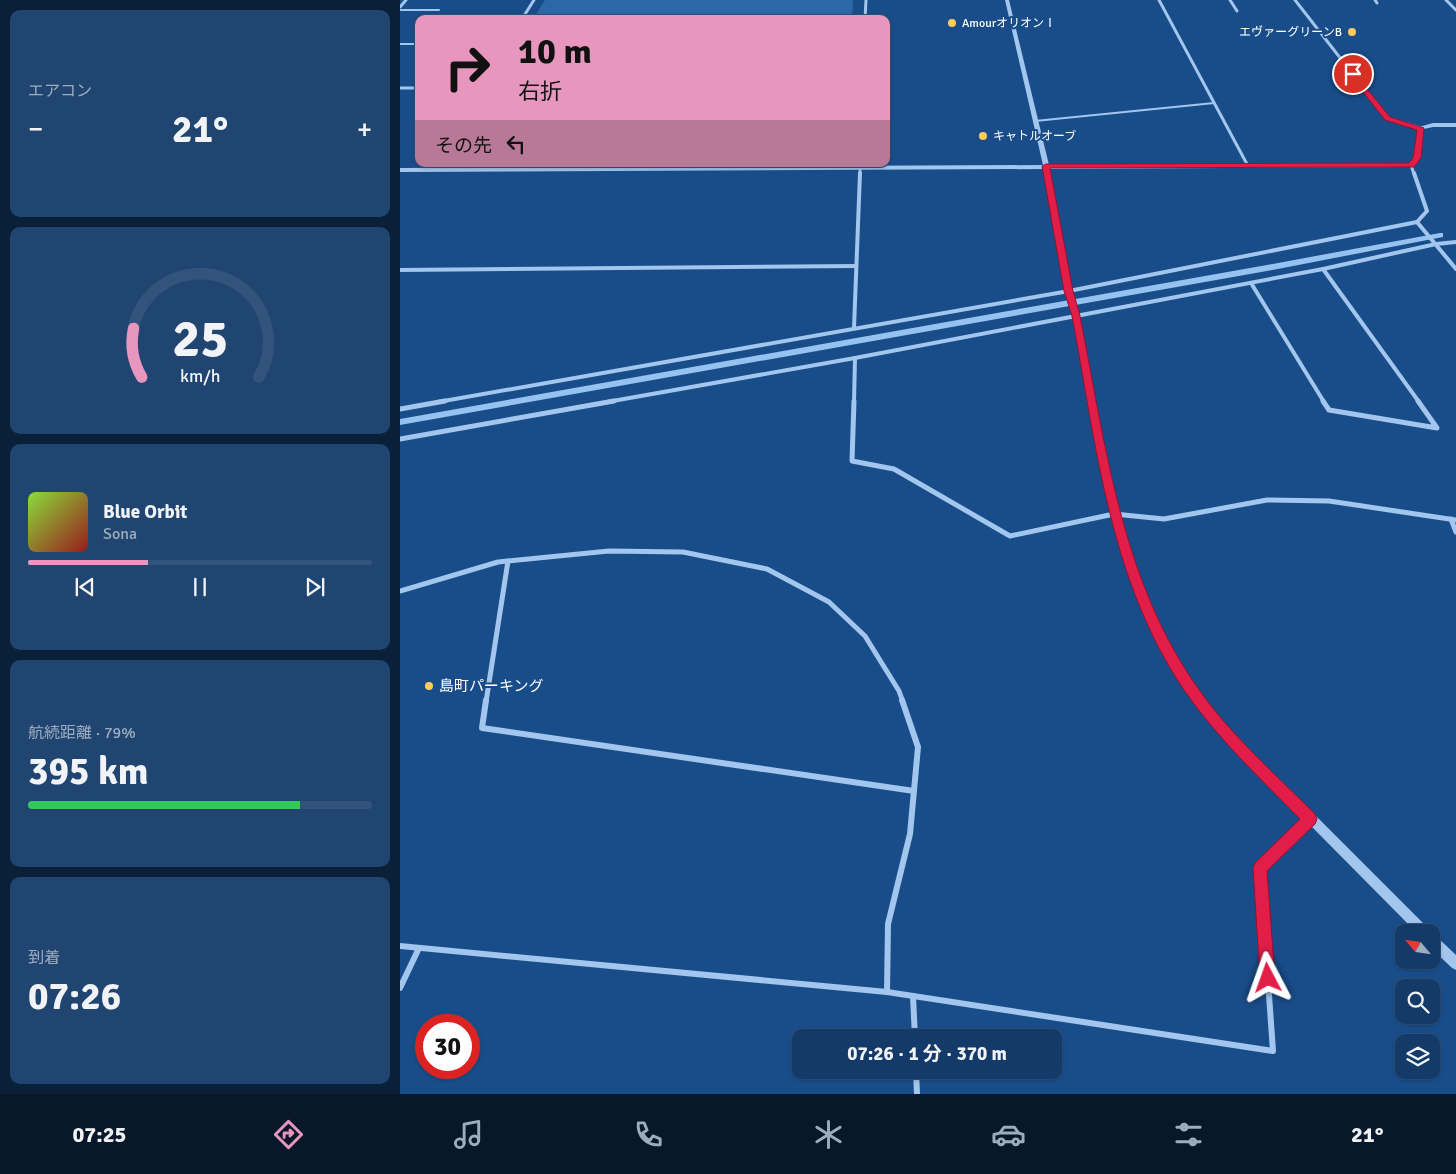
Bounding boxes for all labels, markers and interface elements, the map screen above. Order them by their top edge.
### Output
place label: AmourオリオンⅠ [962,16,1056,31]
marker: AmourオリオンⅠ [946,17,958,29]
place label: エヴァーグリーンB [1239,25,1342,40]
marker: エヴァーグリーンB [1346,26,1358,38]
text: 10 m [518,30,592,73]
icon: right [435,35,500,100]
pin [1332,53,1374,95]
icon: arrive [1339,60,1367,88]
text: 右折 [518,78,562,105]
text: エアコン [28,81,92,101]
text: 21° [172,106,228,153]
text: − [28,112,43,146]
text: + [357,112,372,146]
place label: キャトルオーブ [993,129,1076,144]
icon: left [502,130,530,158]
marker: キャトルオーブ [977,130,989,142]
text: その先 [435,134,492,158]
text: 25 [172,307,228,371]
text: km/h [180,365,220,387]
text: Blue Orbit [103,500,187,524]
text: Sona [103,524,137,544]
icon: previous [71,573,99,601]
icon: pause [186,573,214,601]
icon: next [301,573,329,601]
place label: 島町パーキング [439,677,544,695]
marker: 島町パーキング [423,680,435,692]
text: 航続距離 · 79% [28,723,136,743]
text: 395 km [28,748,149,795]
north arrow [1395,924,1440,969]
map controls [1395,924,1440,1079]
text: 到着 [28,948,60,968]
position arrow [1241,951,1293,1003]
text: 07:26 [28,973,121,1020]
button: search [1395,979,1440,1024]
speed limit sign: 30 [415,1014,480,1079]
button: layers [1395,1034,1440,1079]
text: 07:26 · 1 分 · 370 m [847,1042,1007,1066]
icon: directions [271,1117,306,1152]
icon: music [451,1117,486,1152]
icon: phone [631,1117,666,1152]
icon: climate [811,1117,846,1152]
icon: car [991,1117,1026,1152]
icon: filters [1171,1117,1206,1152]
text: 07:25 [72,1121,126,1148]
text: 21° [1351,1121,1383,1148]

